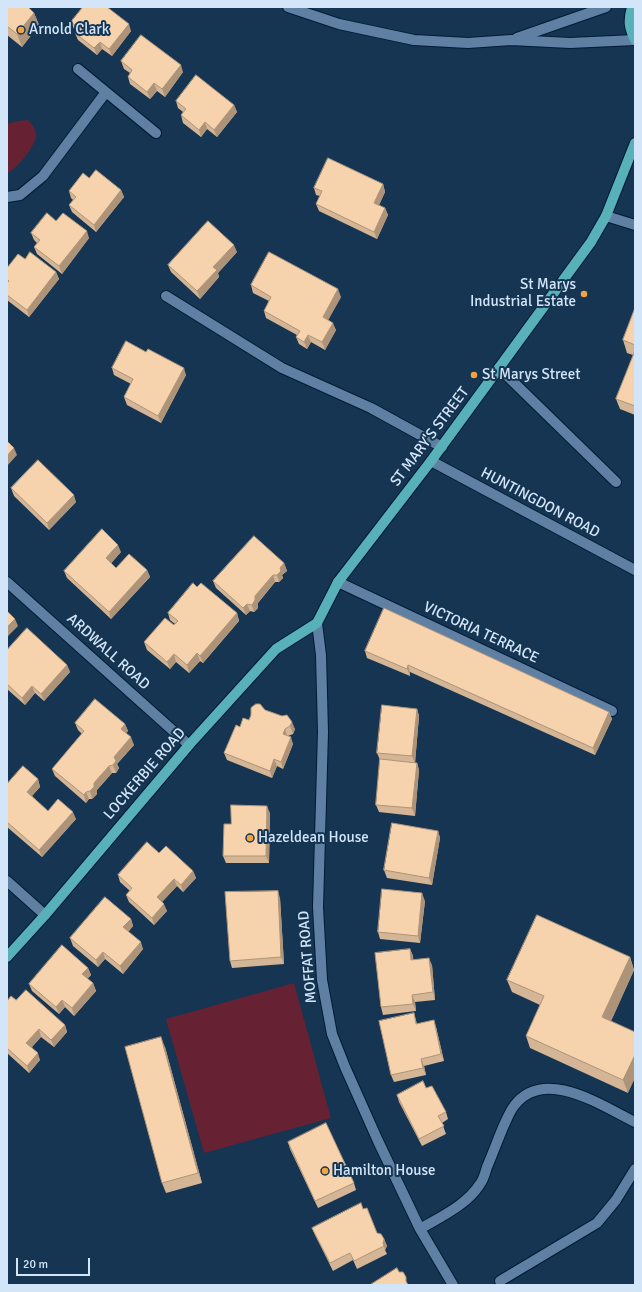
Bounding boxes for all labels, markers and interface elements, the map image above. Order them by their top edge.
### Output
place label: Arnold Clark [29,21,109,39]
marker: Arnold Clark [16,25,26,35]
place label: St Marys Industrial Estate [470,276,576,311]
marker: St Marys Industrial Estate [579,289,589,299]
place label: St Marys Street [482,366,580,384]
marker: St Marys Street [469,370,479,380]
street label: ST MARY'S STREET [387,384,473,490]
street label: HUNTINGDON ROAD [477,464,603,542]
street label: VICTORIA TERRACE [420,598,542,668]
street label: ARDWALL ROAD [63,610,153,694]
street label: LOCKERBIE ROAD [100,725,190,823]
place label: Hazeldean House [258,829,369,847]
marker: Hazeldean House [245,833,255,843]
street label: MOFFAT ROAD [295,910,321,1004]
place label: Hamilton House [333,1162,435,1180]
marker: Hamilton House [320,1166,330,1176]
scale bar [18,1250,92,1276]
text: 20 m [23,1257,48,1272]

